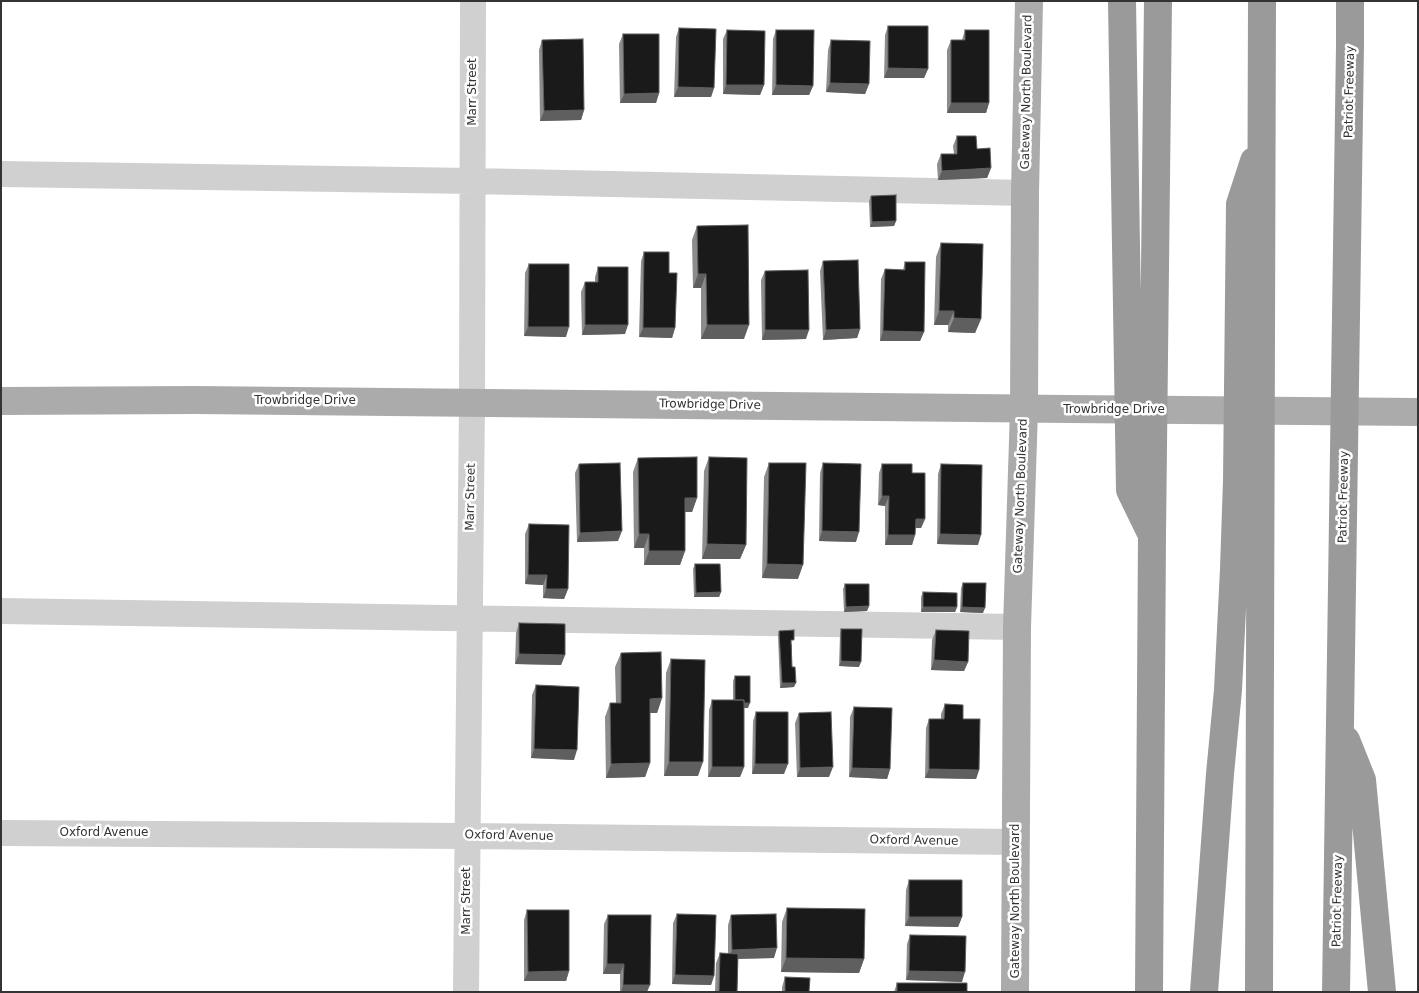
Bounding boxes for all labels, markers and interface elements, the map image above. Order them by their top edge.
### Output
street label: Gateway North Boulevard [1018,14,1036,170]
street label: Patriot Freeway [1342,46,1358,138]
street label: Marr Street [466,58,480,126]
street label: Trowbridge Drive [254,394,356,408]
street label: Trowbridge Drive [659,397,761,413]
street label: Trowbridge Drive [1063,403,1165,417]
street label: Gateway North Boulevard [1011,418,1031,574]
street label: Patriot Freeway [1336,451,1352,543]
street label: Marr Street [463,463,479,531]
street label: Gateway North Boulevard [1009,824,1023,978]
street label: Oxford Avenue [60,826,148,840]
street label: Oxford Avenue [464,828,554,844]
street label: Oxford Avenue [869,833,959,849]
street label: Patriot Freeway [1330,855,1346,947]
street label: Marr Street [460,867,474,935]

